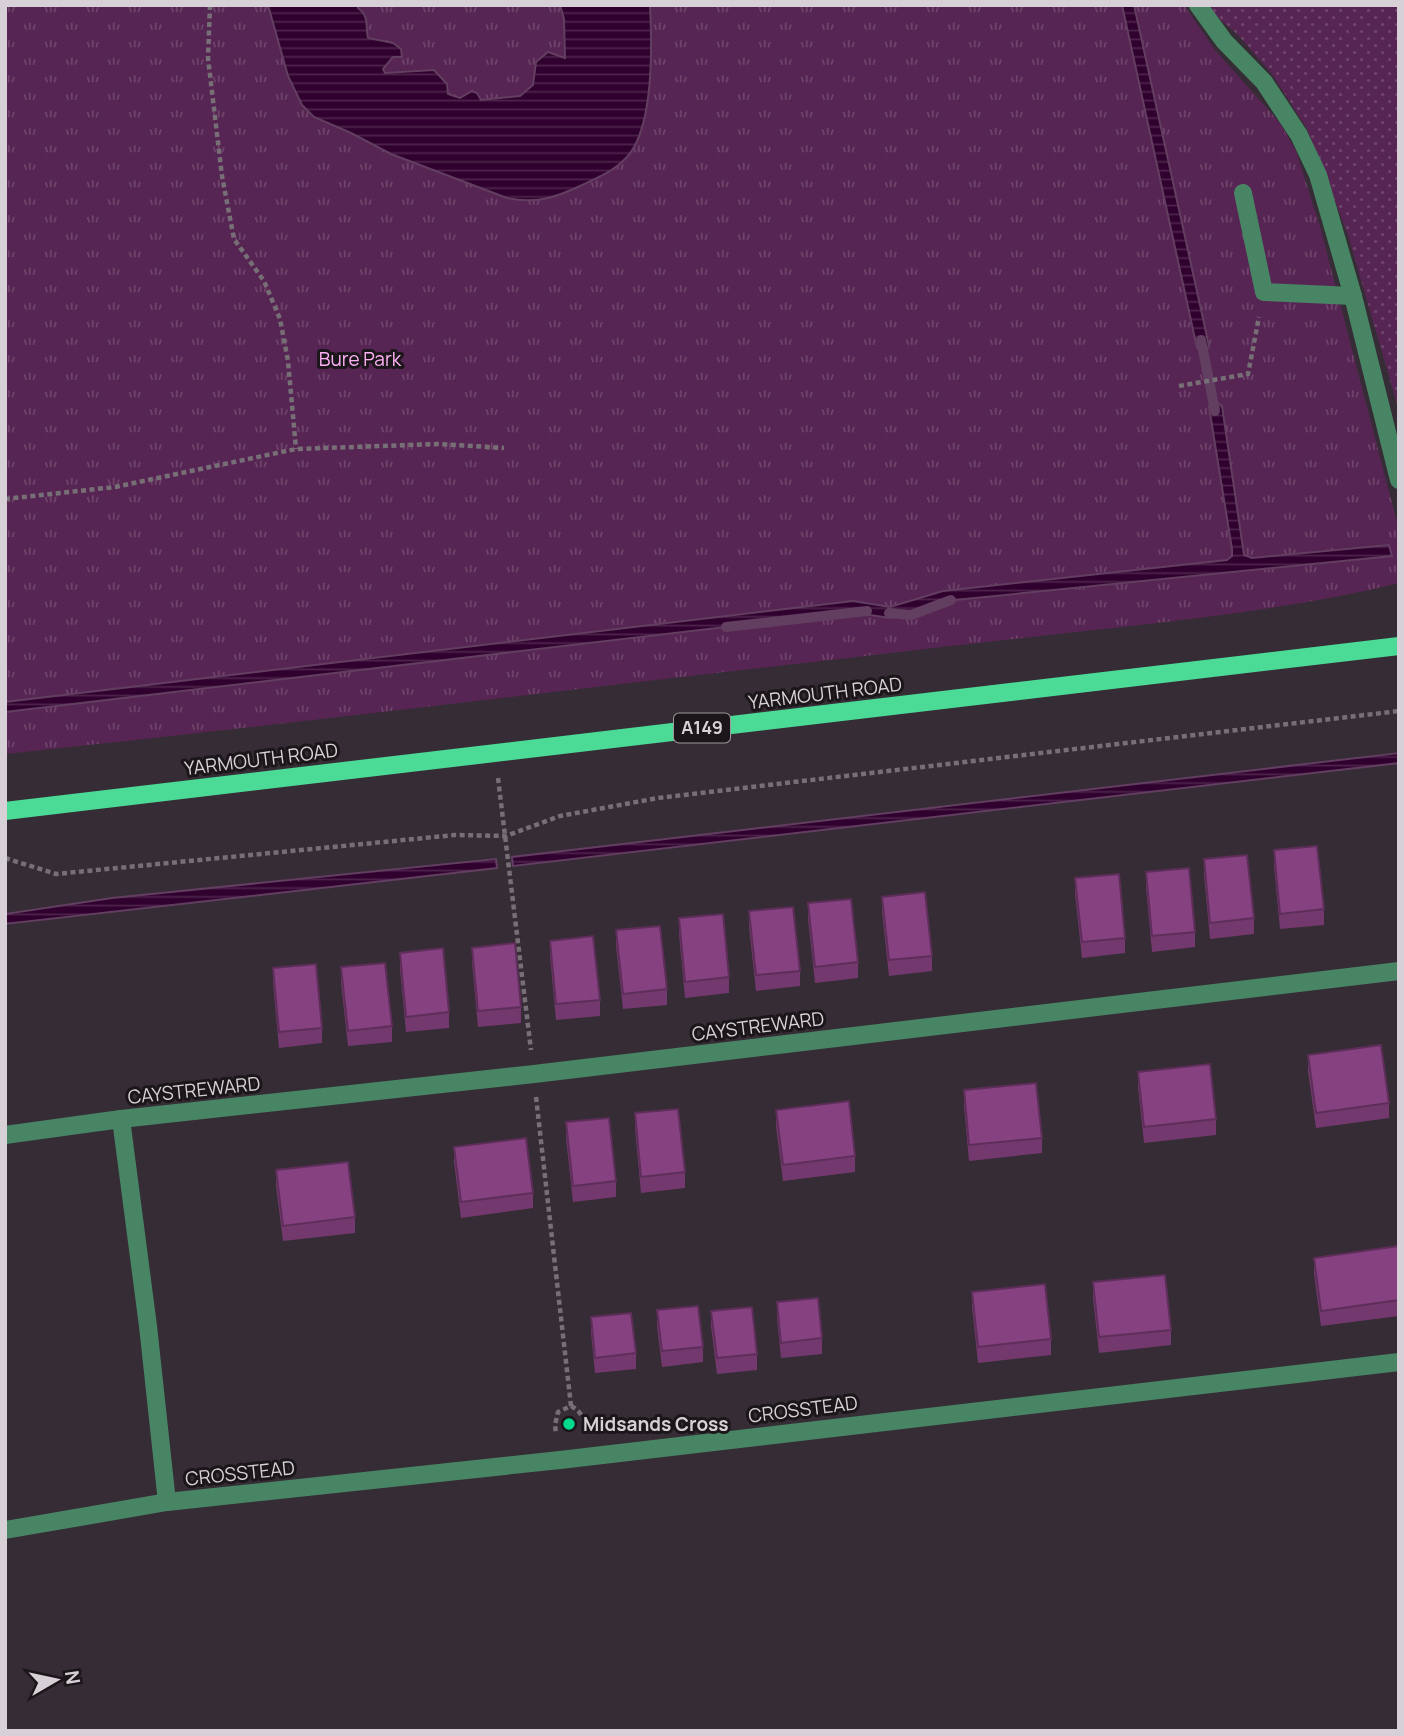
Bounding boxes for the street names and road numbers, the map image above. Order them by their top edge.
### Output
street label: YARMOUTH ROAD [747,671,903,715]
road number: A149 [674,714,730,742]
street label: YARMOUTH ROAD [183,737,339,781]
street label: CAYSTREWARD [690,1005,826,1047]
street label: CAYSTREWARD [126,1070,262,1110]
street label: CROSSTEAD [747,1389,859,1429]
street label: CROSSTEAD [184,1454,296,1492]

